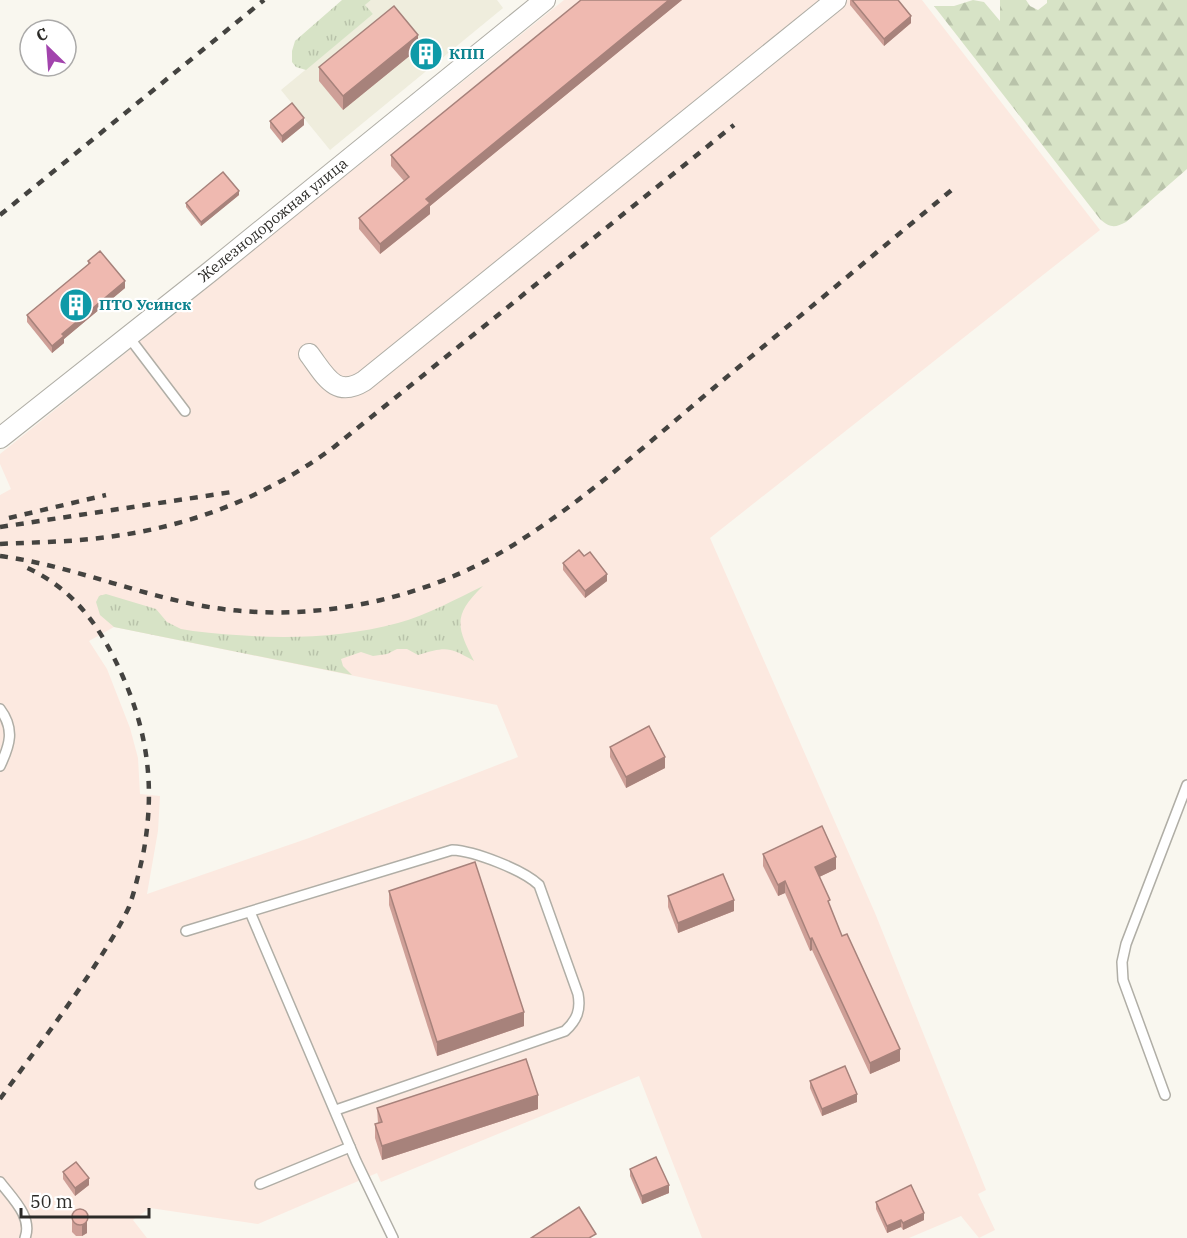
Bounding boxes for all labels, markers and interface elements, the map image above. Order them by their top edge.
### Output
north arrow [18,18,78,78]
text: С [33,23,51,46]
building icon: КПП [408,36,444,72]
place label: КПП [449,44,485,63]
street label: Железнодорожная улица [194,153,351,286]
building icon: ПТО Усинск [58,287,94,323]
place label: ПТО Усинск [99,295,191,314]
scale bar [21,1181,148,1219]
text: 50 m [30,1190,73,1213]

